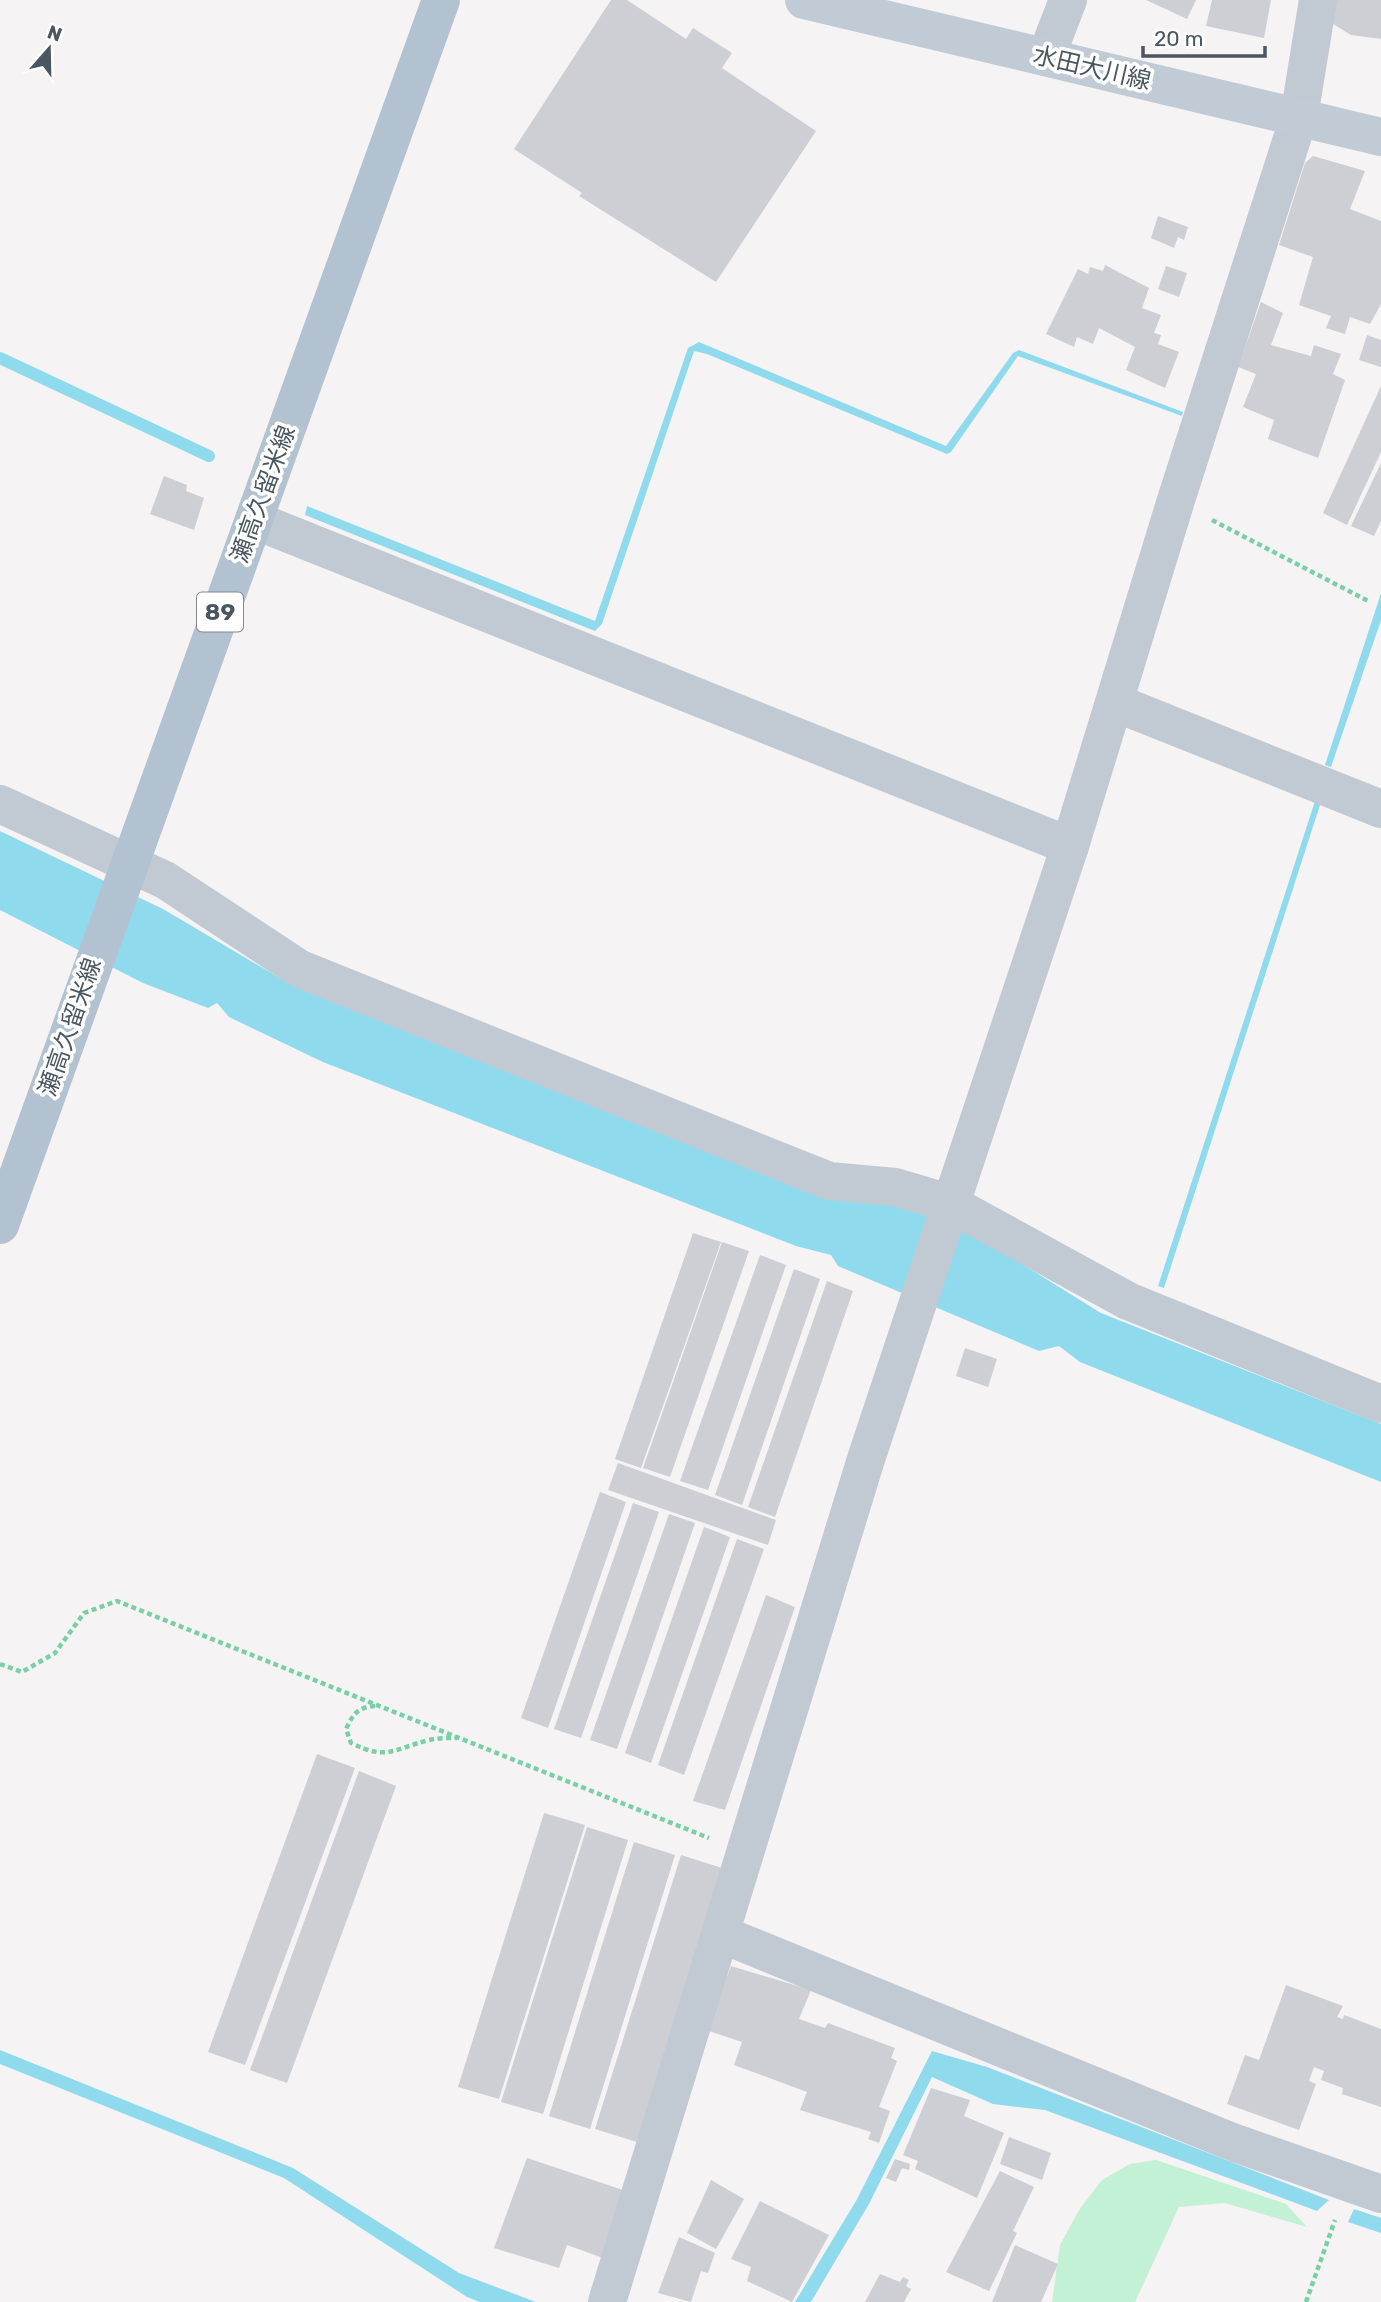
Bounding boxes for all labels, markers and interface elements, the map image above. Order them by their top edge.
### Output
north arrow [14,14,84,84]
scale bar [1143,14,1266,58]
text: N [44,20,65,47]
text: 20 m [1154,26,1203,51]
street label: 水田大川線 [1030,41,1154,95]
street label: 瀬高久留米線 [225,422,301,566]
road number: 89 [197,592,243,632]
street label: 瀬高久留米線 [33,954,107,1100]

